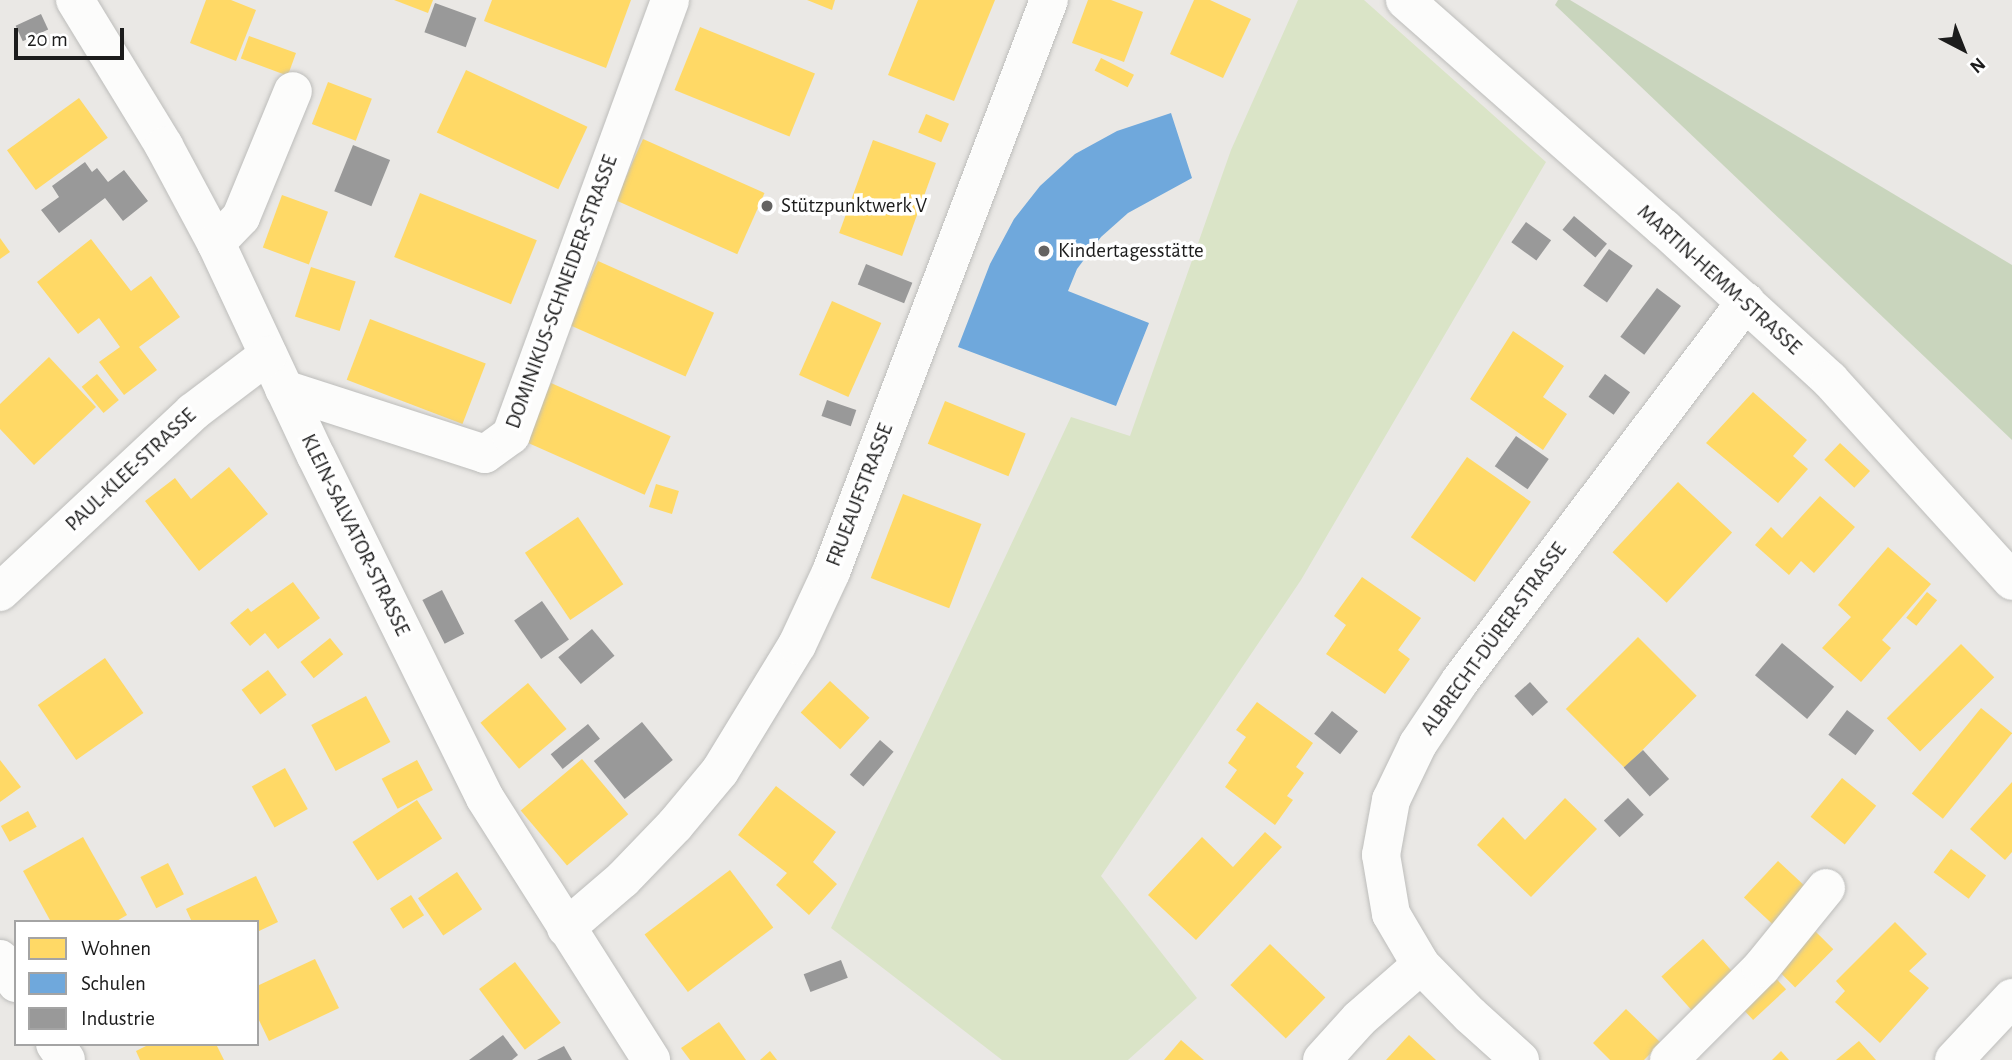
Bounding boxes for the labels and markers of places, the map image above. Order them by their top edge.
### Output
place label: Stützpunktwerk V [781,193,927,219]
marker: Stützpunktwerk V [759,198,775,214]
place label: Kindertagesstätte [1058,238,1204,264]
marker: Kindertagesstätte [1036,243,1052,259]

